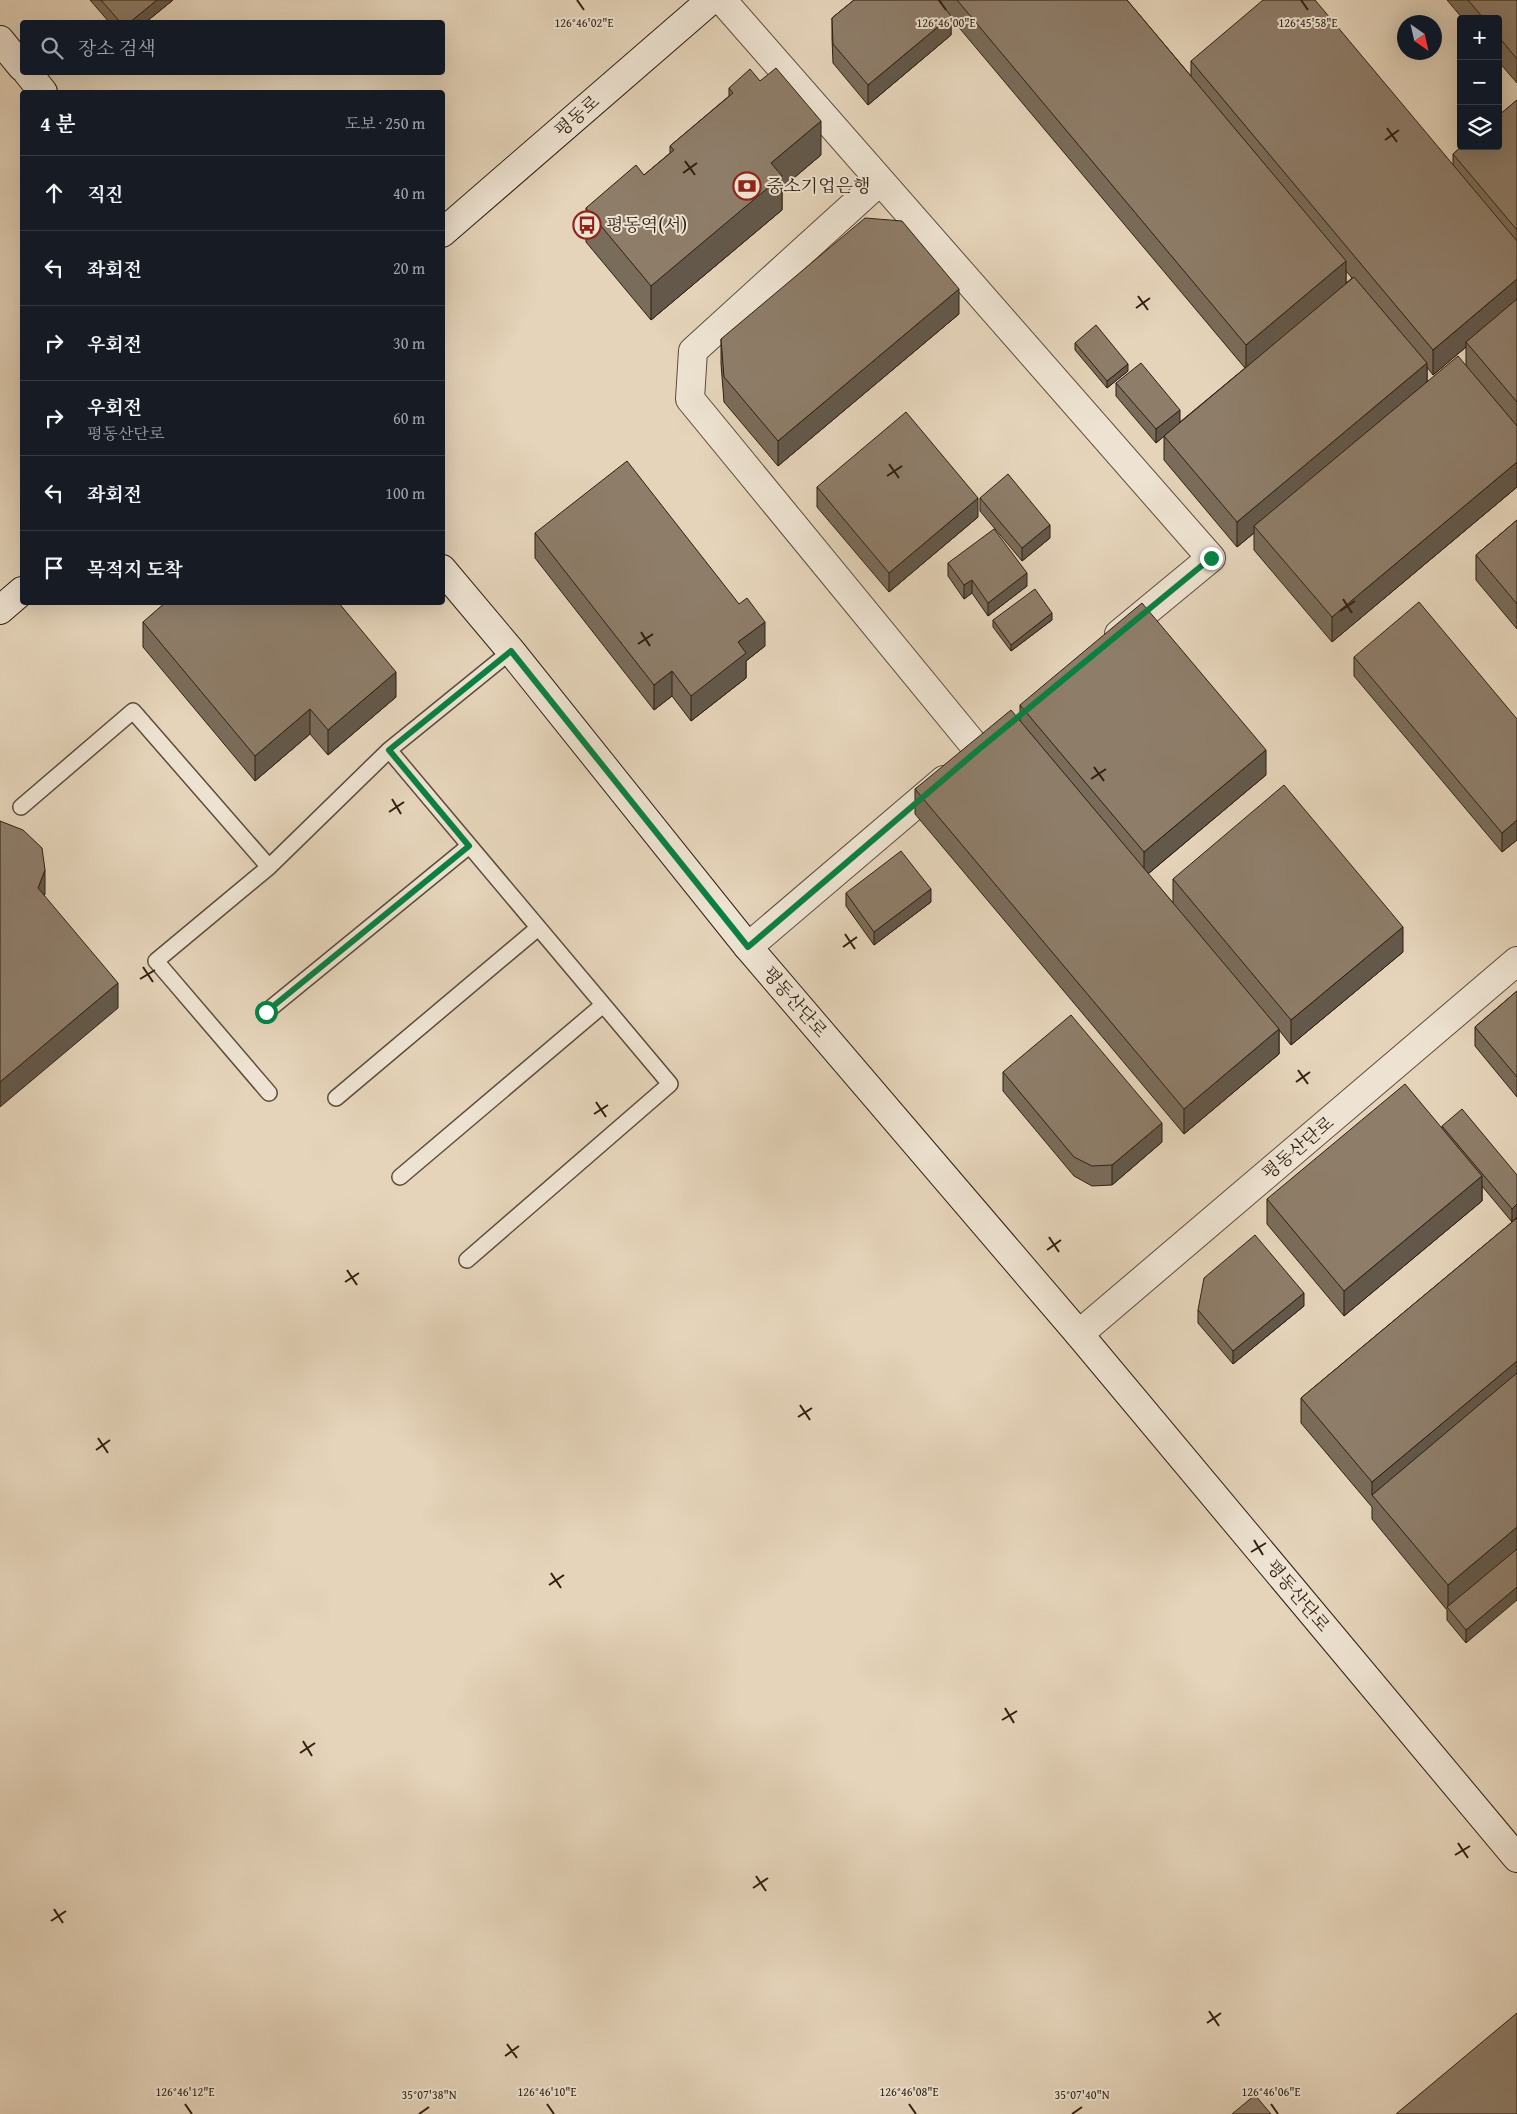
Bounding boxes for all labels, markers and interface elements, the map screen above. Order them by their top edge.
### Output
text: 126°46'02"E [554,14,614,31]
text: 126°46'00"E [916,14,976,31]
text: 126°45'58"E [1278,14,1338,31]
north arrow [1397,15,1442,60]
map controls [1457,15,1502,150]
button: + [1457,15,1502,60]
search box [20,20,445,75]
icon: search [38,34,66,62]
text: 장소 검색 [78,34,156,62]
button: − [1457,60,1502,105]
street label: 평동로 [548,88,605,143]
button: layers [1457,105,1502,150]
text: 4 분 [40,108,76,139]
text: 도보 · 250 m [345,111,425,135]
bank icon: 중소기업은행 [732,171,762,201]
place label: 중소기업은행 [766,172,870,199]
icon: ahead [40,179,68,207]
text: 직진 [87,180,124,208]
text: 40 m [393,181,425,205]
bus stop icon: 평동역(서) [572,210,602,240]
place label: 평동역(서) [606,211,687,238]
icon: left [40,254,68,282]
text: 좌회전 [87,255,142,283]
text: 20 m [393,256,425,280]
icon: right [40,329,68,357]
text: 우회전 [87,330,142,358]
text: 30 m [393,331,425,355]
text: 우회전 [87,393,142,421]
icon: right [40,404,68,432]
text: 60 m [393,406,425,430]
text: 평동산단로 [87,421,164,445]
icon: left [40,479,68,507]
text: 좌회전 [87,480,142,508]
text: 100 m [385,481,425,505]
route end [1200,547,1223,570]
icon: arrive [40,554,68,582]
text: 목적지 도착 [87,555,183,583]
street label: 평동산단로 [757,960,834,1043]
route start [255,1001,278,1024]
street label: 평동산단로 [1256,1109,1340,1186]
street label: 평동산단로 [1260,1554,1337,1638]
text: 126°46'12"E [155,2083,215,2100]
text: 126°46'10"E [517,2083,577,2100]
text: 126°46'08"E [879,2083,939,2100]
text: 126°46'06"E [1241,2083,1301,2100]
text: 35°07'38"N [401,2086,457,2103]
text: 35°07'40"N [1054,2086,1110,2103]

